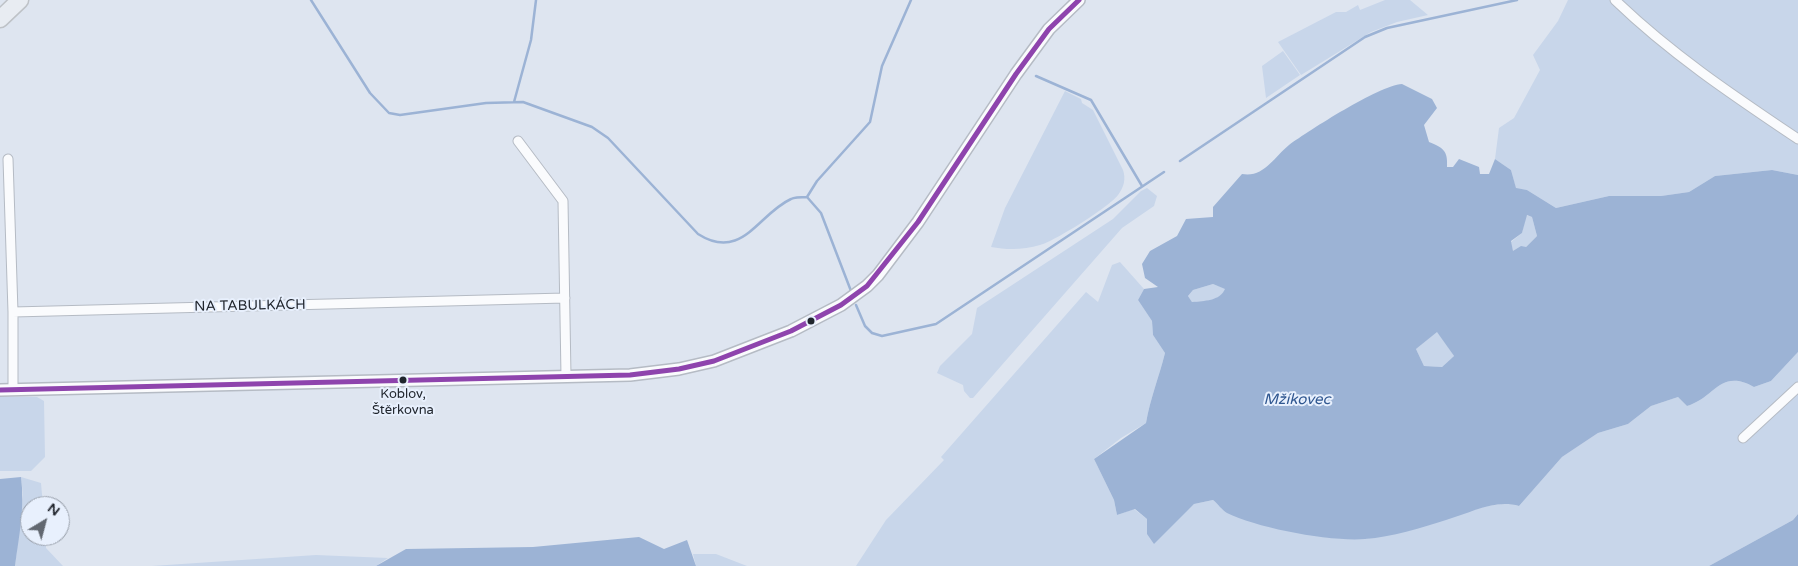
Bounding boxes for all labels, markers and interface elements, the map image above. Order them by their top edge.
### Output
street label: NA TABULKÁCH [194,297,306,315]
unlabelled marker [806,316,816,326]
marker: Koblov, Štěrkovna [398,375,408,385]
place label: Koblov, Štěrkovna [372,387,434,418]
water label: Mžíkovec [1263,391,1331,409]
north arrow [20,496,70,546]
text: N [44,499,63,520]

